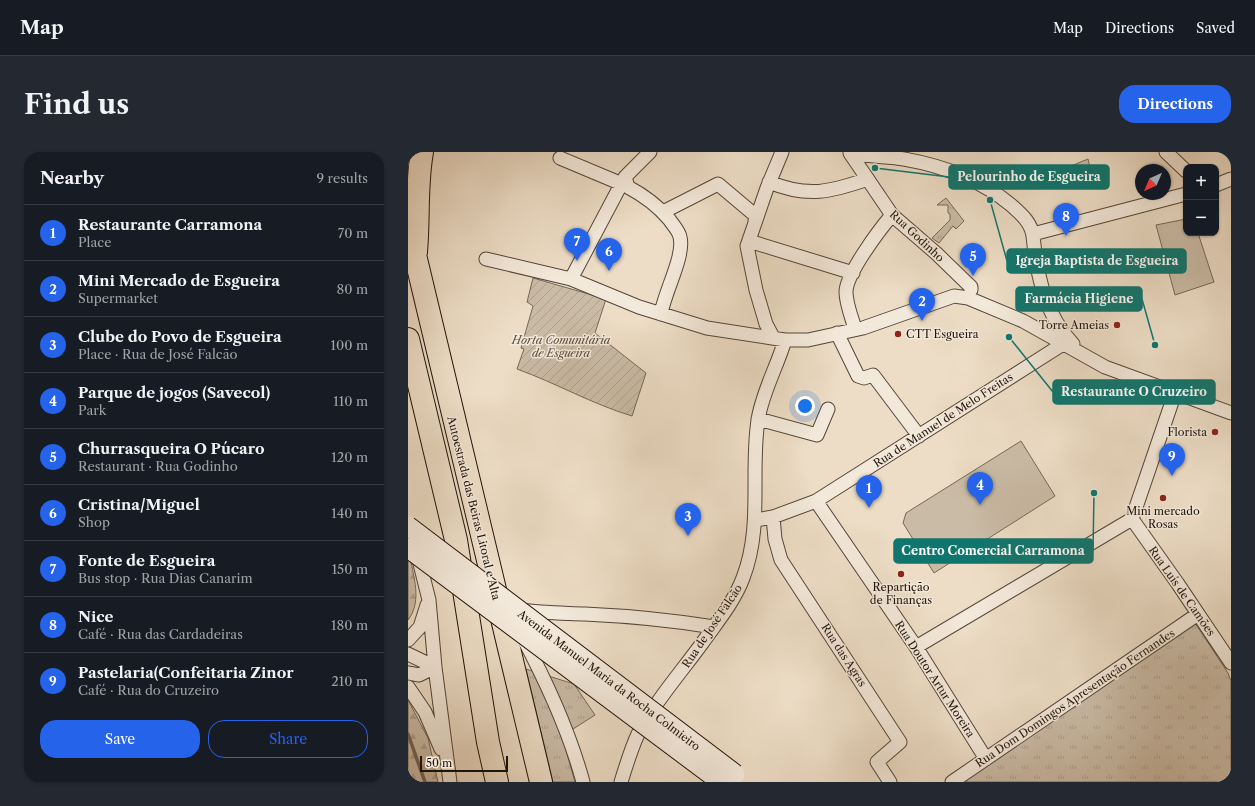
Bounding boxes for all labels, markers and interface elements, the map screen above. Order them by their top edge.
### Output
text: Map [20,16,64,39]
text: Map [1053,19,1083,37]
text: Directions [1105,19,1174,37]
text: Saved [1196,19,1235,37]
button: Directions [1119,85,1231,123]
text: Find us [24,87,129,121]
north arrow [1135,164,1171,200]
map controls [1183,164,1219,236]
button: + [1183,164,1219,200]
callout: Pelourinho de Esgueira [949,165,1109,189]
text: Nearby [40,168,104,188]
text: Pelourinho de Esgueira [957,169,1102,184]
text: 9 results [317,170,368,186]
button: − [1183,200,1219,236]
pin: 8 [1053,203,1079,236]
street label: Rua Godinho [887,207,947,265]
text: Restaurante Carramona [78,215,262,234]
text: 1 [50,225,56,241]
text: 70 m [338,225,368,241]
pin: 7 [564,228,590,261]
text: Place [78,234,111,250]
pin: 6 [596,238,622,271]
pin: 5 [960,243,986,276]
callout: Igreja Baptista de Esgueira [1007,249,1186,273]
text: Igreja Baptista de Esgueira [1015,253,1180,268]
text: Mini Mercado de Esgueira [78,271,280,290]
text: 2 [49,281,57,297]
text: 80 m [336,281,368,297]
callout: Farmácia Higiene [1016,287,1142,311]
pin: 2 [909,288,935,321]
text: Supermarket [78,290,158,306]
text: Farmácia Higiene [1024,291,1134,306]
place label: Torre Ameias [1039,318,1109,332]
marker: Torre Ameias [1112,320,1122,330]
text: Clube do Povo de Esgueira [78,327,282,346]
place label: CTT Esgueira [906,327,979,341]
marker: CTT Esgueira [893,329,903,339]
park label: Horta Comunitária de Esgueira [511,333,611,360]
text: 3 [49,337,57,353]
text: 100 m [330,337,368,353]
text: Place · Rua de José Falcão [78,346,238,362]
street label: Rua de Manuel de Melo Freitas [871,370,1016,470]
callout: Restaurante O Cruzeiro [1053,380,1215,404]
text: Parque de jogos (Savecol) [78,383,270,402]
text: Restaurante O Cruzeiro [1061,384,1207,399]
text: 4 [49,393,57,409]
text: 110 m [333,393,368,409]
your location [795,396,815,416]
text: Park [78,402,106,418]
street label: Autoestrada das Beiras Litoral e Alta [444,414,504,602]
place label: Florista [1167,425,1207,439]
marker: Florista [1210,427,1220,437]
text: Churrasqueira O Púcaro [78,439,265,458]
pin: 9 [1159,443,1185,476]
text: 5 [49,449,57,465]
text: 120 m [331,449,368,465]
text: Restaurant · Rua Godinho [78,458,238,474]
pin: 4 [967,472,993,505]
pin: 1 [856,475,882,508]
marker: Mini mercado Rosas [1158,493,1168,503]
text: Cristina/Miguel [78,495,200,514]
pin: 3 [675,503,701,536]
place label: Mini mercado Rosas [1126,504,1200,531]
text: 6 [49,505,57,521]
text: 140 m [331,505,368,521]
text: Shop [78,514,110,530]
callout: Centro Comercial Carramona [894,539,1093,563]
text: Centro Comercial Carramona [901,543,1086,558]
street label: Rua Luís de Camões [1146,543,1218,639]
text: Fonte de Esgueira [78,551,215,570]
text: 7 [50,561,56,577]
text: 150 m [332,561,368,577]
marker: Repartição de Finanças [896,569,906,579]
text: Bus stop · Rua Dias Canarim [78,570,253,586]
place label: Repartição de Finanças [870,580,932,607]
street label: Rua de José Falcão [679,581,745,670]
street label: Avenida Manuel Maria da Rocha Colmieiro [514,606,703,753]
text: Nice [78,607,113,626]
text: 8 [49,617,57,633]
text: 180 m [331,617,368,633]
street label: Rua Doutor Artur Moreira [892,618,978,740]
street label: Rua das Agras [818,621,870,689]
text: Café · Rua das Cardadeiras [78,626,243,642]
street label: Rua Dom Domingos Apresentação Fernandes [973,626,1177,770]
text: Pastelaria(Confeitaria Zinor [78,663,294,682]
text: 9 [49,673,57,689]
text: 210 m [331,673,368,689]
text: Café · Rua do Cruzeiro [78,682,219,698]
button: Save [40,720,200,758]
button: Share [208,720,368,758]
scale bar [420,754,508,773]
text: 50 m [426,756,452,770]

